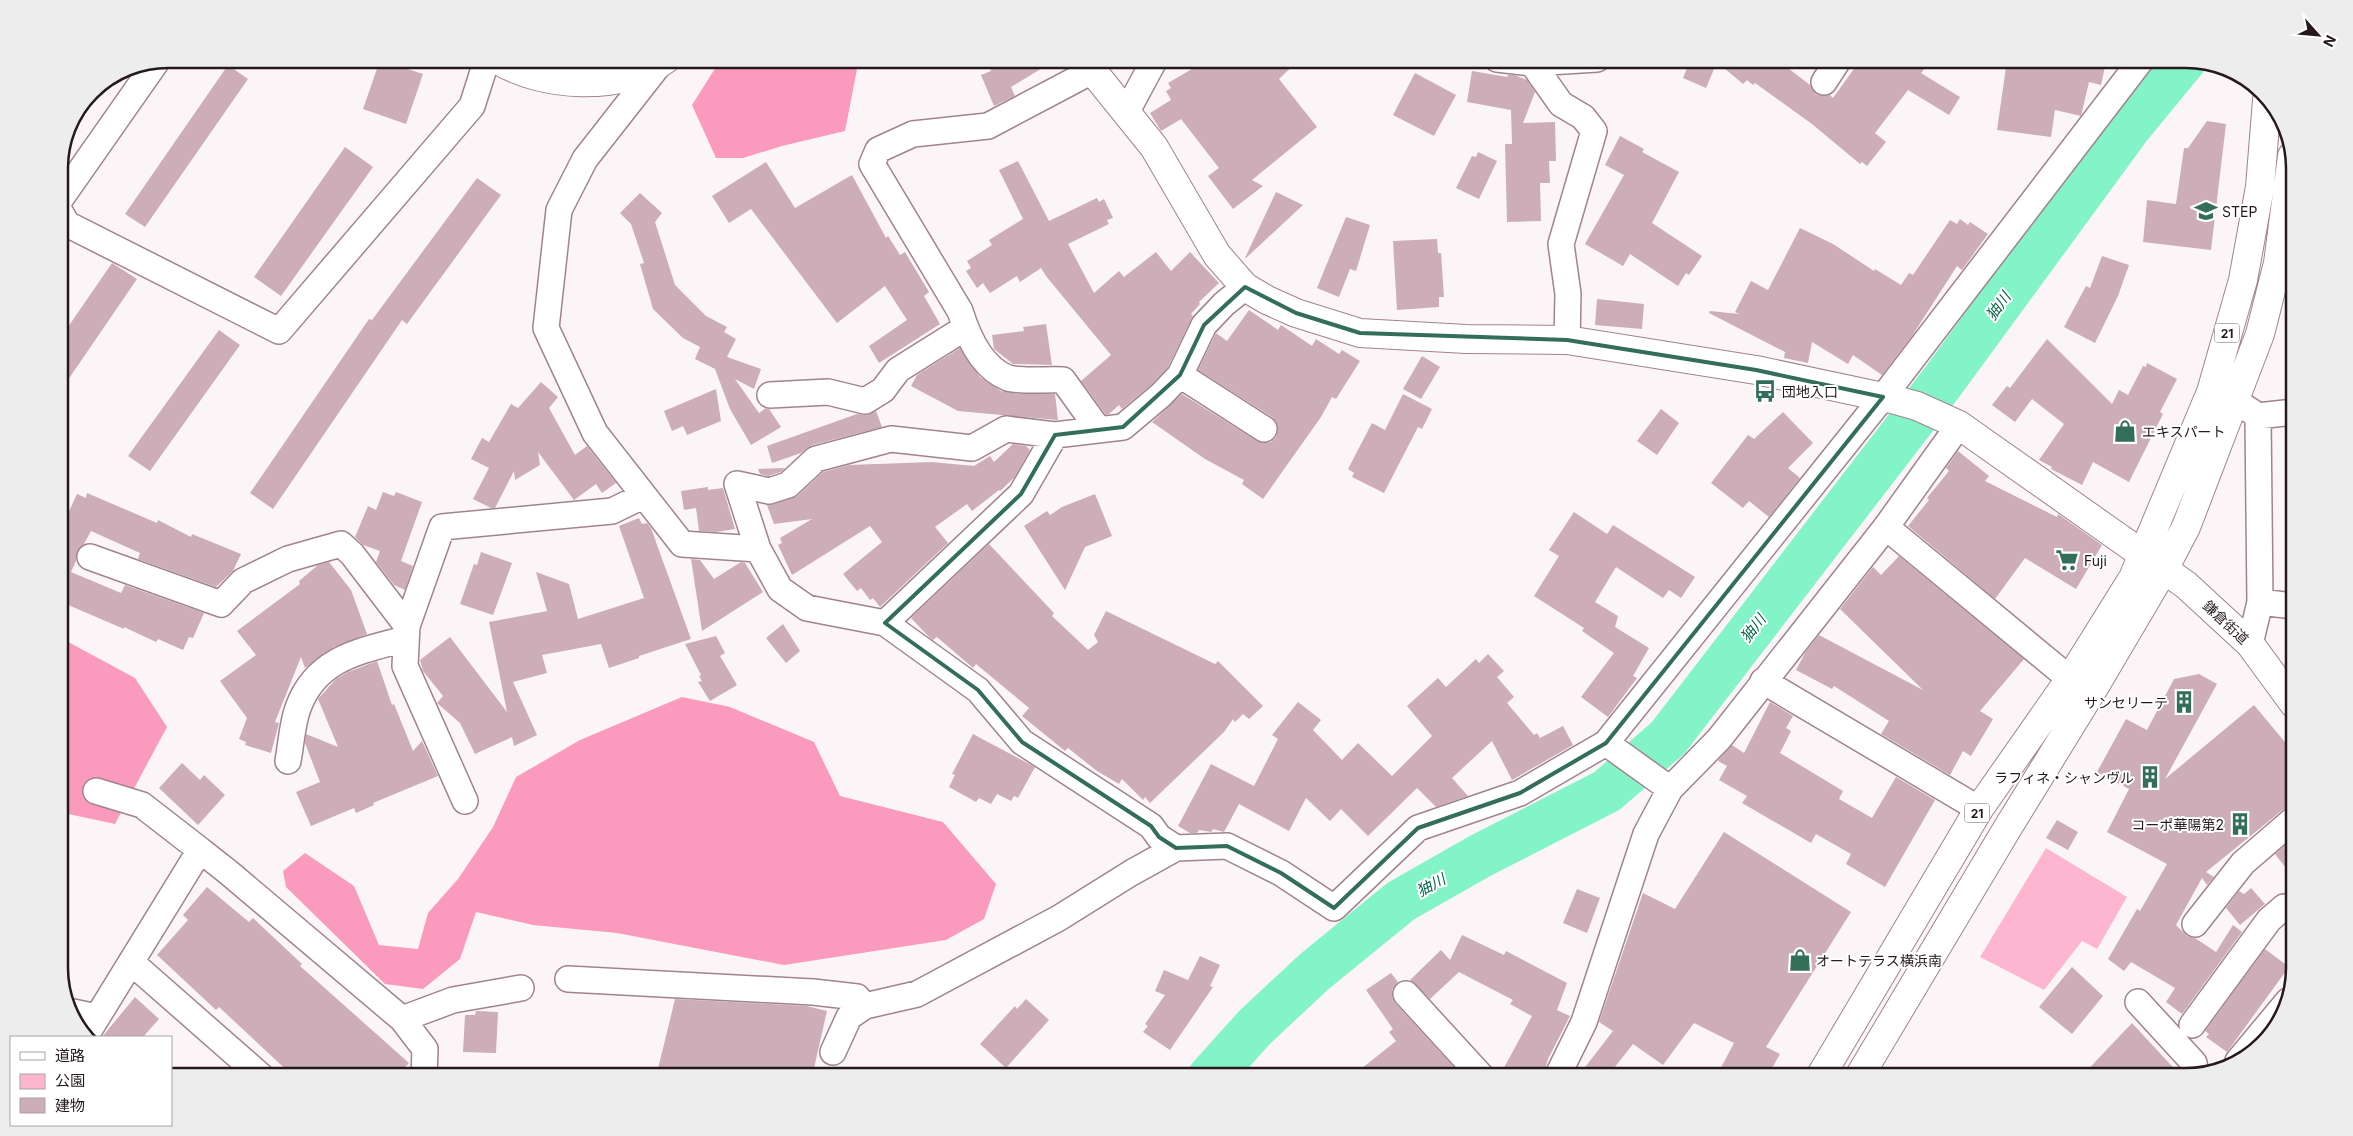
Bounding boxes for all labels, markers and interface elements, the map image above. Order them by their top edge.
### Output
north arrow [2293,10,2343,60]
text: N [2320,33,2340,50]
school or university icon: STEP [2193,198,2219,224]
place label: STEP [2222,203,2257,220]
water label: 㹨川 [1981,287,2016,324]
road number: 21 [2214,323,2240,342]
bus stop icon: 団地入口 [1752,378,1778,404]
place label: 団地入口 [1782,383,1838,400]
shop icon: エキスパート [2112,418,2138,444]
place label: エキスパート [2142,423,2226,440]
supermarket icon: Fuji [2054,547,2080,573]
place label: Fuji [2084,552,2107,569]
street label: 鎌倉街道 [2200,597,2252,647]
water label: 㹨川 [1736,609,1771,646]
building icon: サンセリーテ [2171,689,2197,715]
place label: サンセリーテ [2084,694,2168,711]
building icon: ラフィネ・シャンヴル [2137,764,2163,790]
place label: ラフィネ・シャンヴル [1994,769,2134,786]
road number: 21 [1964,804,1990,822]
building icon: コーポ華陽第2 [2227,811,2253,837]
place label: コーポ華陽第2 [2131,816,2224,833]
water label: 㹨川 [1413,869,1450,900]
shop icon: オートテラス横浜南 [1787,947,1813,973]
place label: オートテラス横浜南 [1816,952,1942,969]
legend [10,1036,172,1126]
text: 道路 [55,1046,85,1065]
text: 公園 [55,1071,85,1090]
text: 建物 [55,1096,85,1115]

